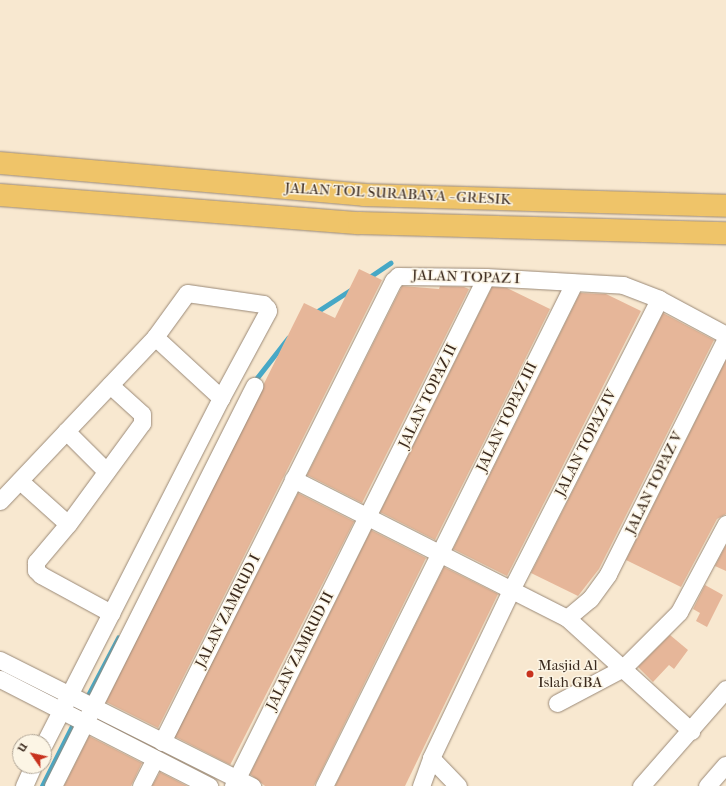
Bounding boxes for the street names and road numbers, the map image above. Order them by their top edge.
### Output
street label: JALAN TOL SURABAYA - GRESIK [284,179,512,209]
street label: JALAN TOPAZ I [412,266,520,288]
street label: JALAN TOPAZ II [395,341,461,451]
street label: JALAN TOPAZ III [473,359,541,475]
street label: JALAN TOPAZ IV [551,386,621,500]
street label: JALAN TOPAZ V [621,429,687,537]
street label: JALAN ZAMRUD I [192,551,264,671]
street label: JALAN ZAMRUD II [262,589,338,713]

